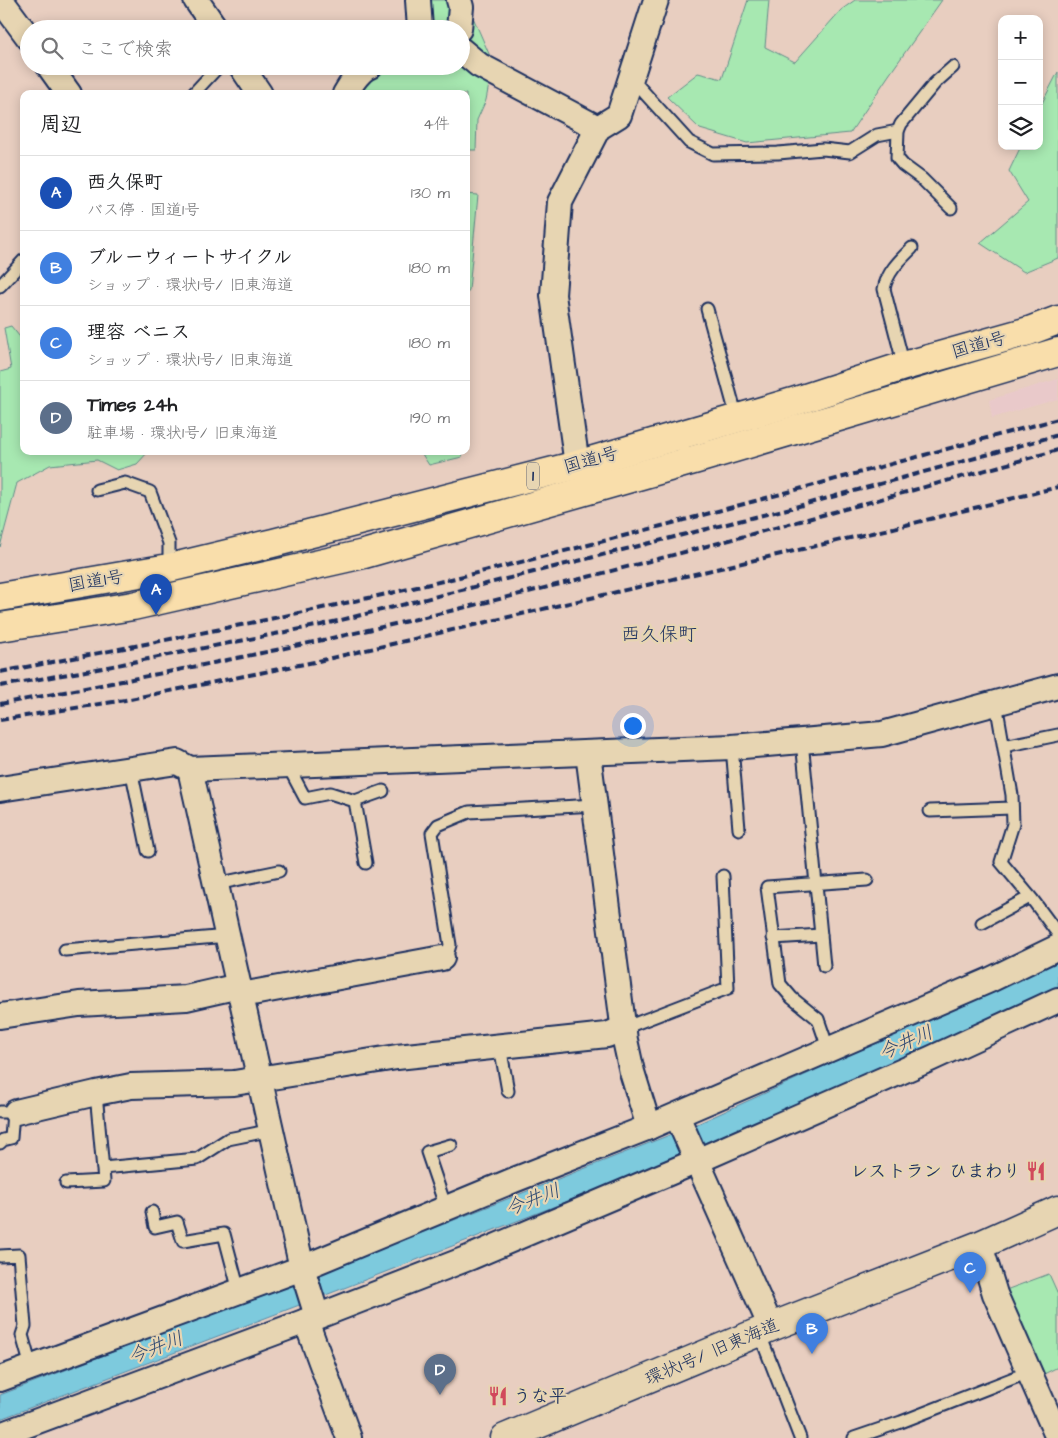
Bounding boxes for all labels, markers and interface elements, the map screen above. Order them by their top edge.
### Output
map controls [998,15,1043,150]
button: + [998,15,1043,60]
search box [20,20,470,75]
icon: search [38,34,66,62]
text: ここで検索 [78,36,173,63]
button: − [998,60,1043,105]
button: layers [998,105,1043,150]
text: 周辺 [40,110,82,139]
text: 4件 [423,113,450,135]
text: 西久保町 [87,169,163,196]
text: A [51,182,61,204]
text: 130 m [411,182,450,204]
text: バス停 · 国道1号 [87,199,200,221]
text: ブルーウィートサイクル [87,244,292,271]
text: B [50,257,62,279]
text: 180 m [409,257,450,279]
text: ショップ · 環状1号/ 旧東海道 [87,274,293,296]
text: 理容 ベニス [87,319,190,346]
street label: 国道1号 [948,325,1010,365]
text: C [50,332,62,354]
text: 180 m [409,332,450,354]
text: ショップ · 環状1号/ 旧東海道 [87,349,293,371]
text: Times 24h [87,392,177,419]
text: D [51,407,61,429]
text: 190 m [410,407,450,429]
text: 駐車場 · 環状1号/ 旧東海道 [87,422,278,444]
street label: 国道1号 [560,440,622,480]
road number: 1 [527,462,539,490]
street label: 国道1号 [66,564,126,598]
pin: A [140,574,172,615]
district label: 西久保町 [621,621,697,648]
your location [620,713,646,739]
water label: 今井川 [874,1019,938,1067]
place label: レストラン ひまわり [850,1159,1021,1184]
restaurant icon: レストラン ひまわり [1025,1160,1047,1182]
water label: 今井川 [502,1177,564,1223]
pin: C [954,1252,986,1293]
street label: 環状1号/ 旧東海道 [641,1312,783,1392]
pin: B [796,1313,828,1354]
water label: 今井川 [125,1325,187,1371]
pin: D [424,1354,456,1395]
place label: うな平 [513,1384,567,1409]
restaurant icon: うな平 [487,1385,509,1407]

